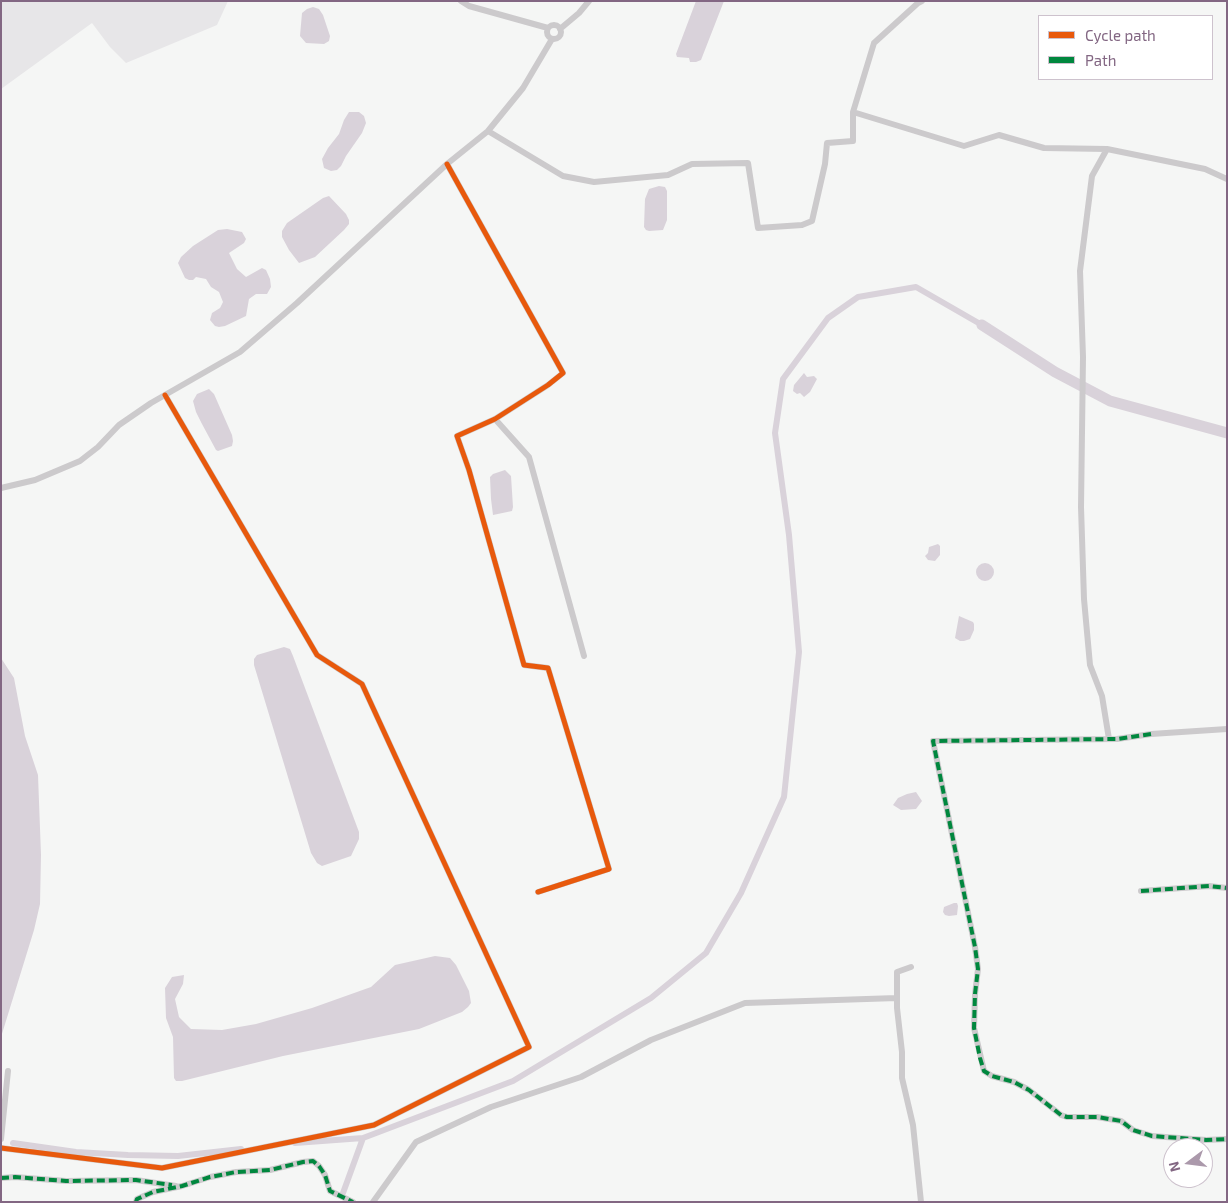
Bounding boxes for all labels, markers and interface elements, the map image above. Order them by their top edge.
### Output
legend [1038,15,1213,80]
text: Cycle path [1085,26,1156,44]
text: Path [1085,51,1116,69]
north arrow [1163,1138,1213,1188]
text: N [1164,1160,1184,1174]

